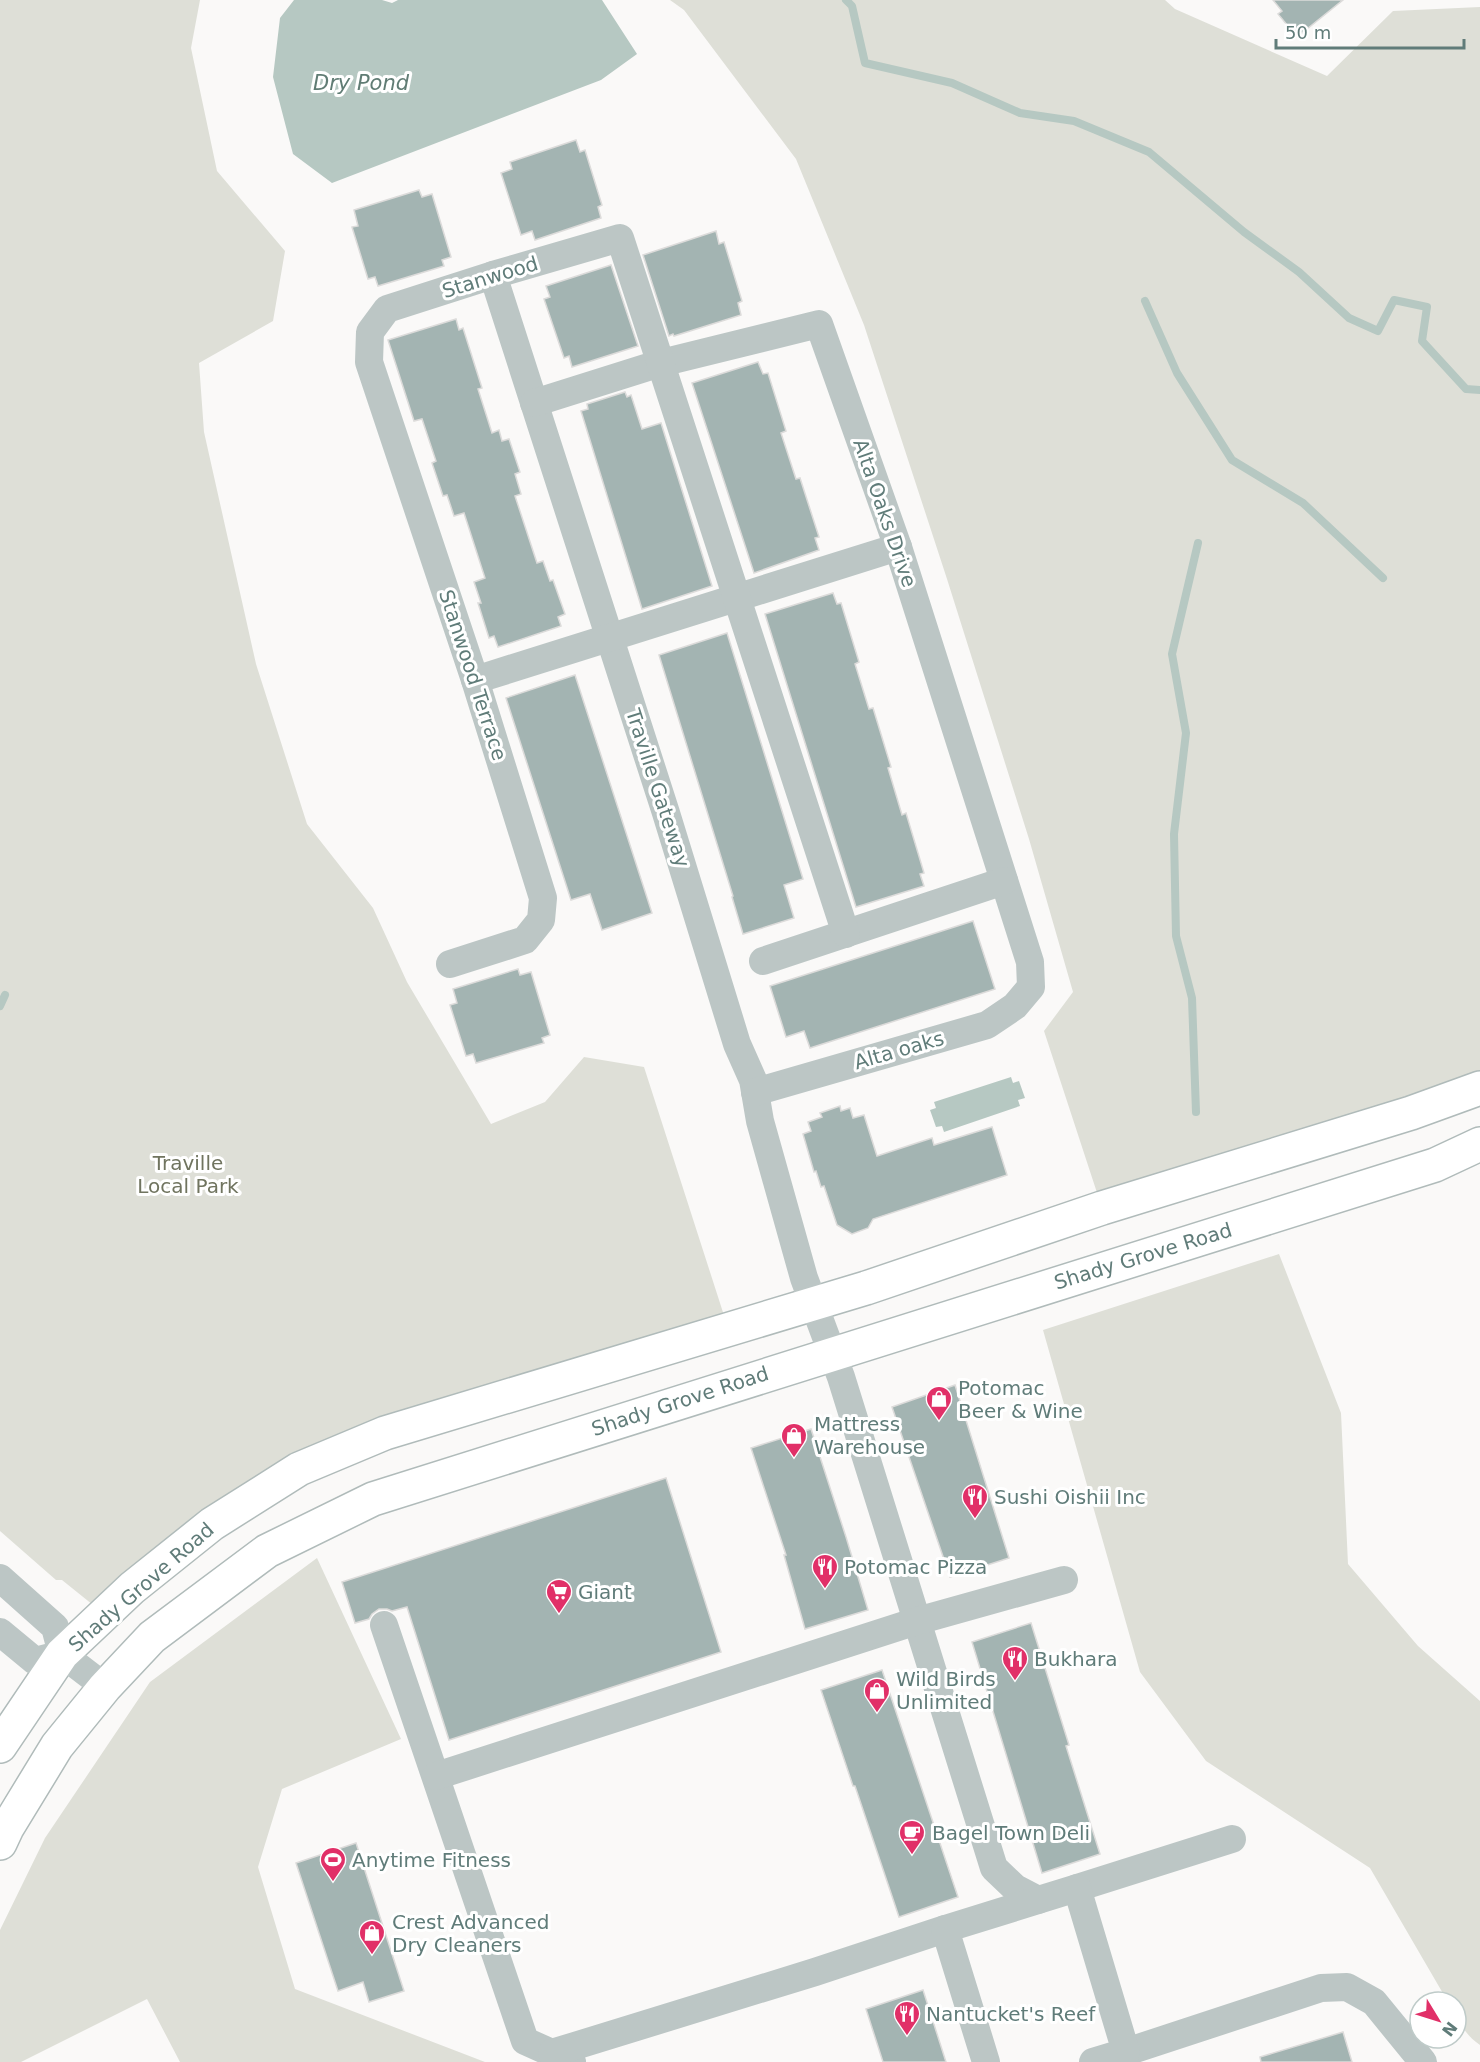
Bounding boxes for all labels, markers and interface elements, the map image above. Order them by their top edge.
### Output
scale bar [1276,12,1464,50]
text: 50 m [1285,22,1331,43]
water label: Dry Pond [313,71,410,95]
street label: Stanwood [439,251,541,303]
street label: Alta Oaks Drive [848,436,922,590]
street label: Stanwood Terrace [434,587,512,763]
street label: Traville Gateway [621,705,695,870]
street label: Alta oaks [851,1026,947,1074]
park label: Traville Local Park [137,1151,239,1198]
street label: Shady Grove Road [1051,1218,1235,1294]
street label: Shady Grove Road [588,1361,772,1441]
place label: Potomac Beer & Wine [958,1376,1083,1423]
shop icon: Potomac Beer & Wine [924,1384,954,1422]
place label: Mattress Warehouse [814,1412,925,1459]
shop icon: Mattress Warehouse [779,1421,809,1459]
restaurant icon: Sushi Oishii Inc [960,1482,990,1520]
place label: Sushi Oishii Inc [994,1485,1146,1509]
street label: Shady Grove Road [63,1517,219,1657]
restaurant icon: Potomac Pizza [810,1552,840,1590]
place label: Potomac Pizza [844,1555,987,1579]
supermarket icon: Giant [544,1577,574,1615]
place label: Giant [578,1580,632,1604]
restaurant icon: Bukhara [1000,1644,1030,1682]
place label: Bukhara [1034,1647,1117,1671]
place label: Wild Birds Unlimited [896,1667,996,1714]
shop icon: Wild Birds Unlimited [862,1676,892,1714]
cafe icon: Bagel Town Deli [897,1818,927,1856]
place label: Bagel Town Deli [932,1821,1090,1845]
sports icon: Anytime Fitness [318,1845,348,1883]
place label: Anytime Fitness [352,1848,511,1872]
place label: Crest Advanced Dry Cleaners [392,1910,549,1957]
shop icon: Crest Advanced Dry Cleaners [357,1918,387,1956]
north arrow [1408,1990,1468,2050]
restaurant icon: Nantucket's Reef [892,1999,922,2037]
place label: Nantucket's Reef [926,2002,1096,2026]
text: N [1438,2018,1461,2040]

